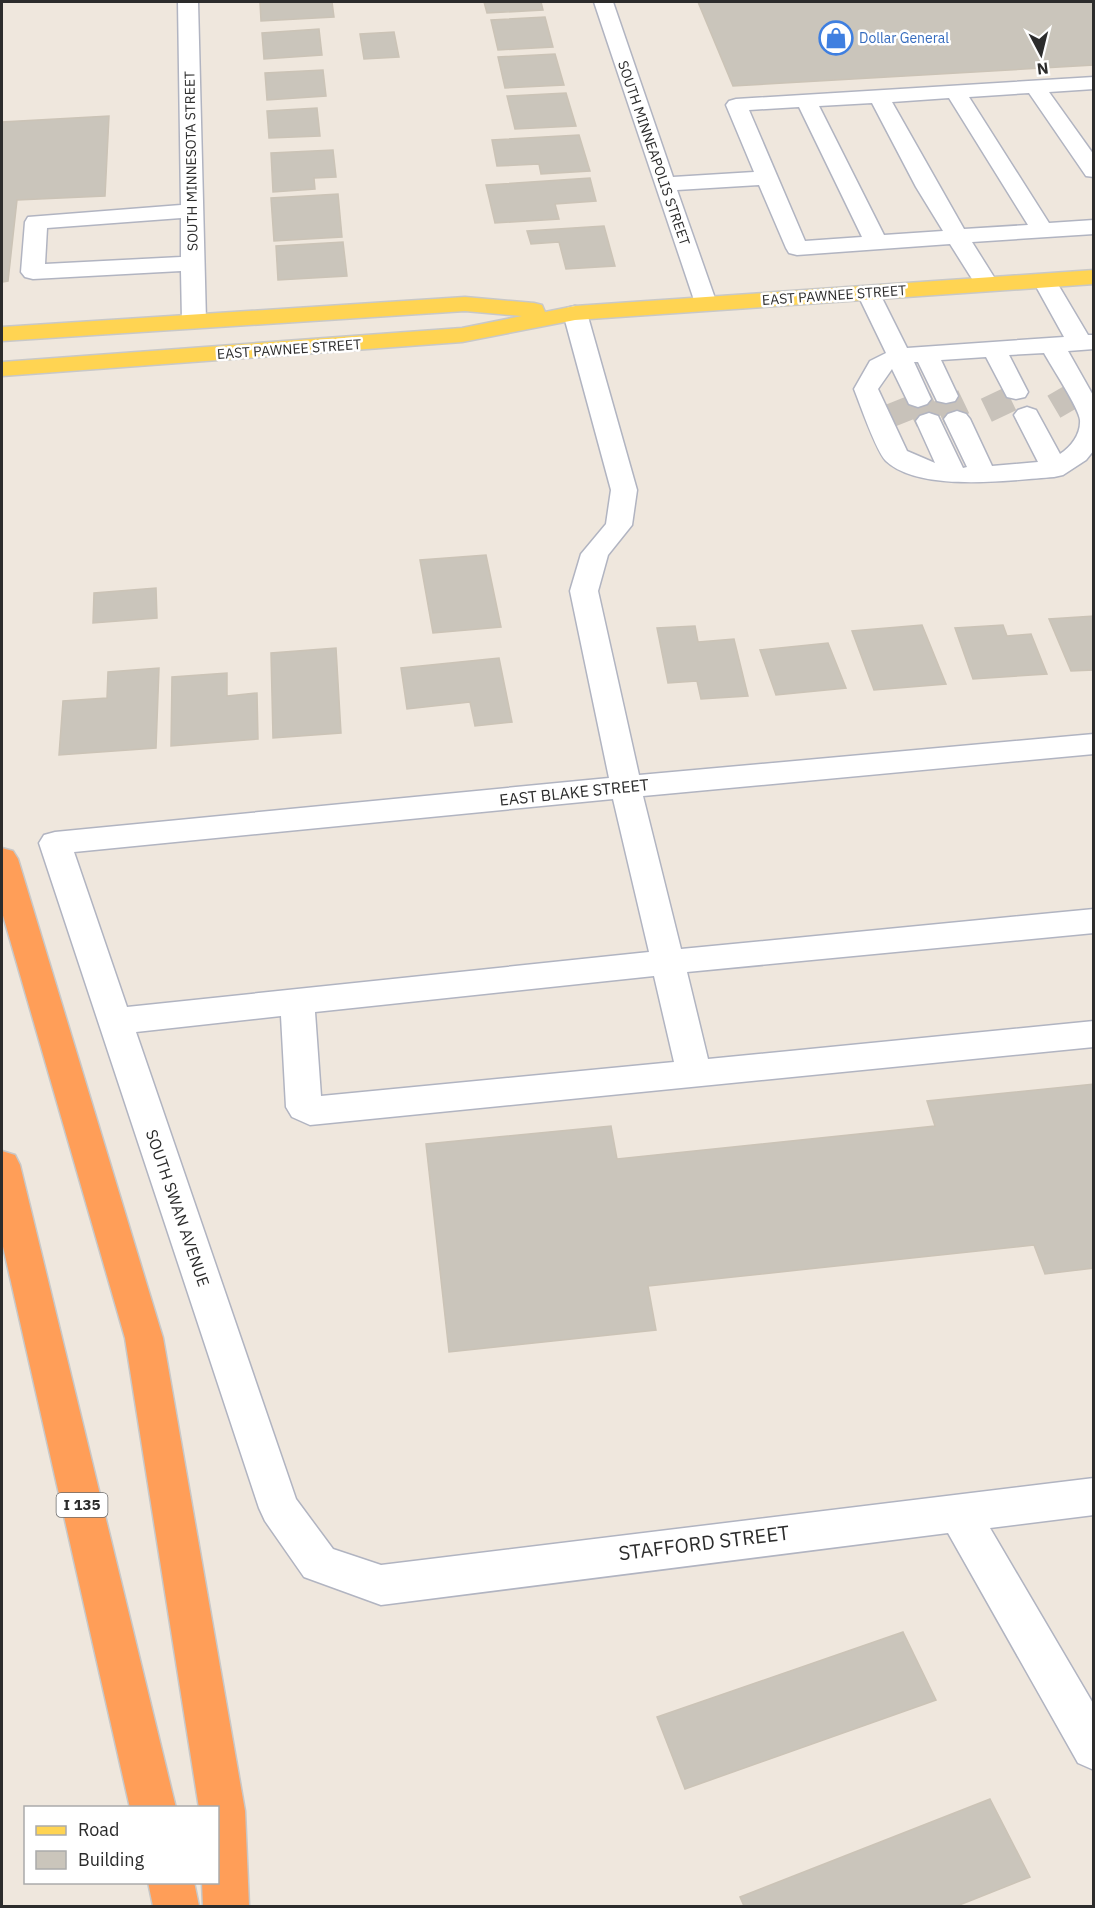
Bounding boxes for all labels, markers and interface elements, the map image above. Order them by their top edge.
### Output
shop icon: Dollar General [818,20,854,56]
north arrow [1011,24,1071,84]
place label: Dollar General [859,29,949,47]
street label: SOUTH MINNEAPOLIS STREET [614,58,694,248]
text: N [1036,58,1050,80]
street label: SOUTH MINNESOTA STREET [180,71,202,251]
street label: EAST PAWNEE STREET [761,281,907,309]
street label: EAST PAWNEE STREET [216,335,362,363]
street label: EAST BLAKE STREET [498,774,650,810]
street label: SOUTH SWAN AVENUE [142,1127,214,1289]
road number: I 135 [56,1493,107,1517]
street label: STAFFORD STREET [617,1519,791,1566]
legend [24,1806,219,1884]
text: Road [78,1818,119,1841]
text: Building [78,1848,145,1871]

